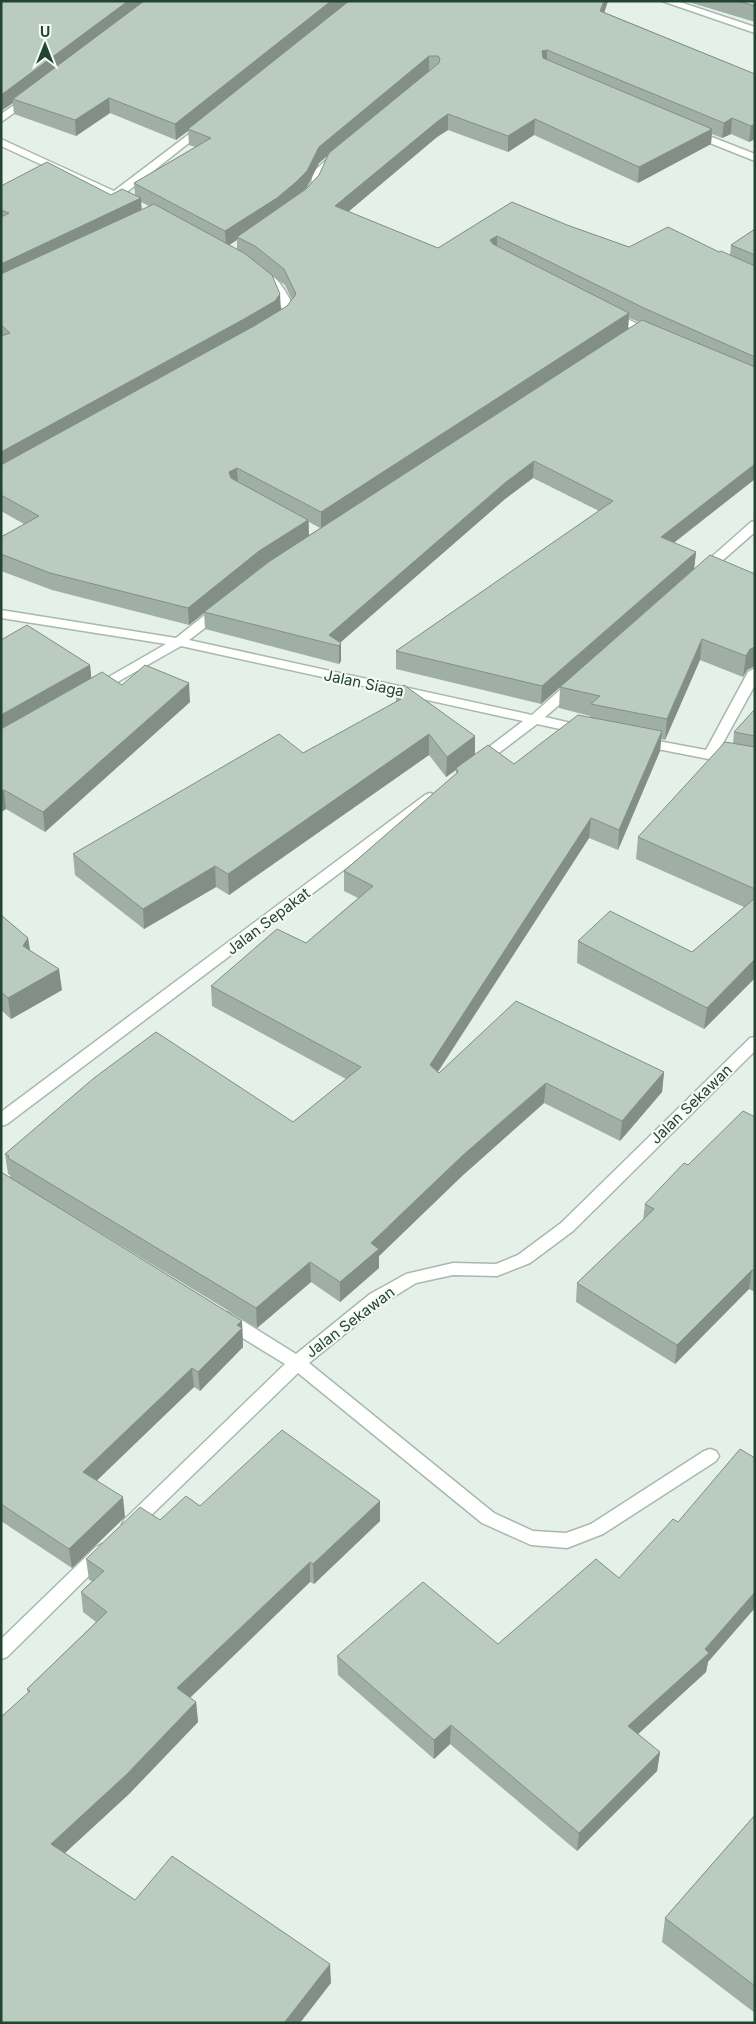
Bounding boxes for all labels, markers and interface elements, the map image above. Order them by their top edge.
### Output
north arrow [20,20,70,70]
text: U [40,23,50,40]
street label: Jalan Siaga [322,665,406,701]
street label: Jalan Sepakat [222,883,314,959]
street label: Jalan Sekawan [646,1060,736,1148]
street label: Jalan Sekawan [302,1282,398,1362]

